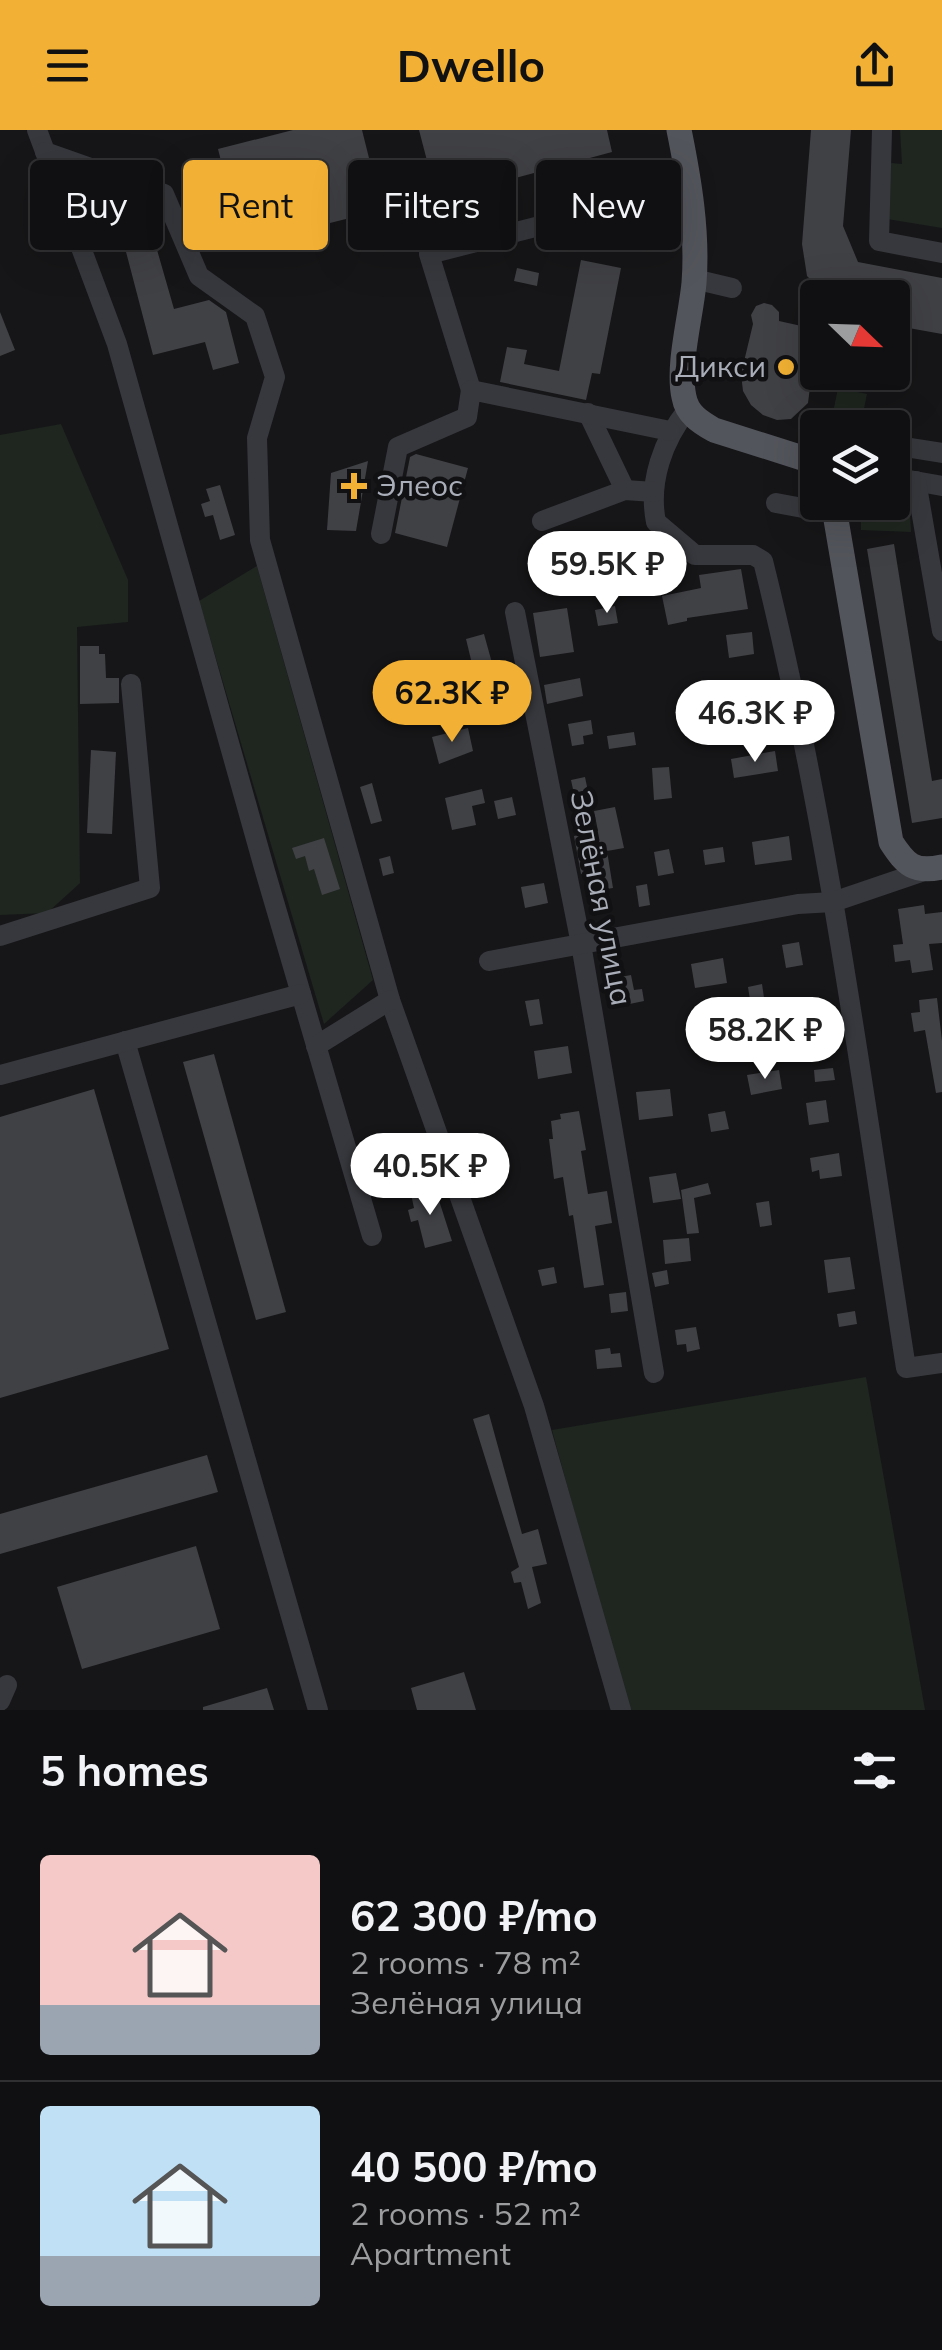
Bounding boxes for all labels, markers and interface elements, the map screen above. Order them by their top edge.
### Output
text: Dwello [397,37,545,93]
icon: menu [40,38,95,93]
icon: share [847,38,902,93]
chip: Buy [30,160,163,250]
chip: Rent [183,160,328,250]
chip: Filters [348,160,516,250]
chip: New [536,160,681,250]
north arrow [800,280,910,390]
map controls [800,280,910,520]
place label: Дикси [675,347,766,385]
marker: Дикси [775,356,797,378]
button: layers [800,410,910,520]
place label: Элеос [376,466,463,504]
marker: Элеос [341,473,367,499]
pin: 59.5K ₽ [515,531,699,616]
text: 59.5K ₽ [550,543,664,583]
pin: 62.3K ₽ [360,660,544,745]
text: 62.3K ₽ [395,672,509,712]
pin: 46.3K ₽ [663,680,847,765]
text: 46.3K ₽ [698,692,812,732]
street label: Зелёная улица [562,787,641,1009]
pin: 58.2K ₽ [673,997,857,1082]
text: 58.2K ₽ [708,1009,822,1049]
pin: 40.5K ₽ [338,1133,522,1218]
text: 40.5K ₽ [373,1145,487,1185]
icon: filters [847,1743,902,1798]
text: 5 homes [40,1744,209,1797]
text: 62 300 ₽/mo [350,1889,598,1942]
icon: home [120,1895,240,2015]
text: 2 rooms · 78 m² [350,1942,581,1982]
text: Зелёная улица [350,1982,583,2022]
text: 40 500 ₽/mo [350,2140,598,2193]
icon: home [120,2146,240,2266]
text: 2 rooms · 52 m² [350,2193,581,2233]
text: Apartment [350,2233,511,2273]

